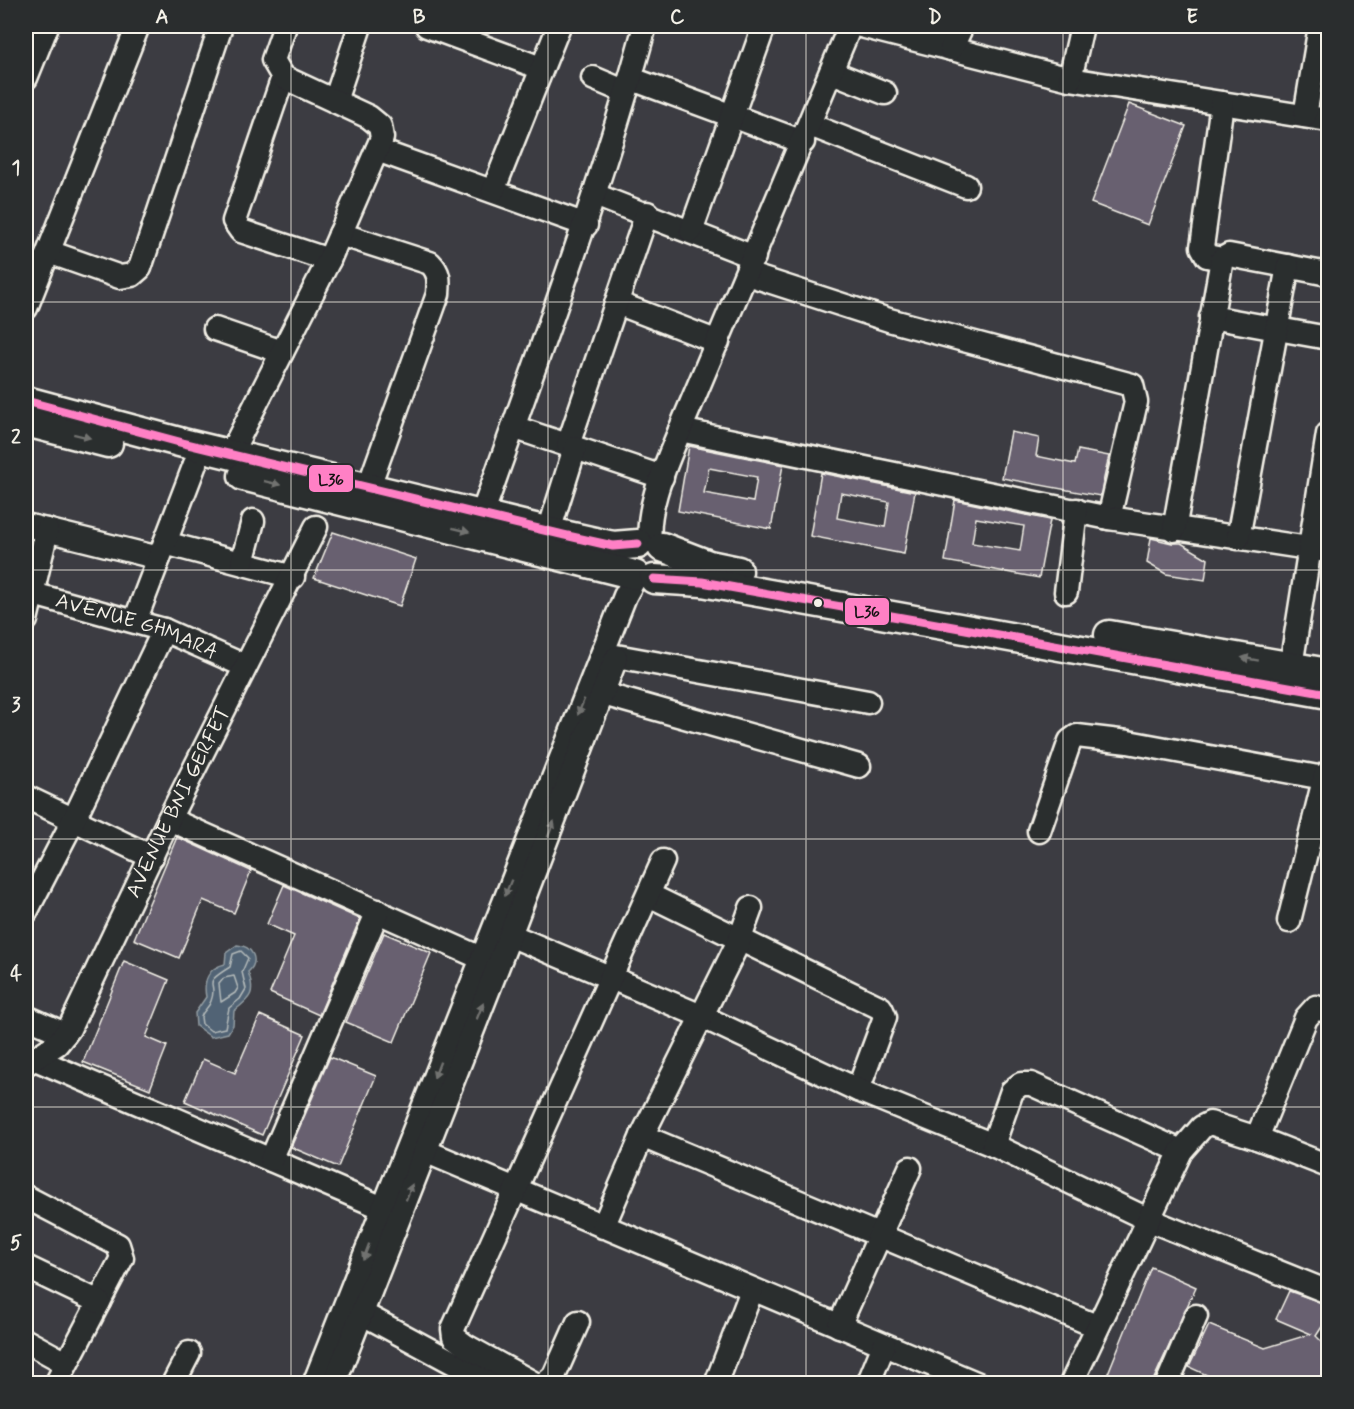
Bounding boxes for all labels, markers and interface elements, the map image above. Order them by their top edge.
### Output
text: A [155,4,169,31]
text: B [413,4,426,31]
text: C [670,4,685,31]
text: D [928,4,942,31]
text: E [1186,4,1198,31]
text: 1 [12,155,20,182]
text: 2 [11,424,21,451]
one-way arrow [73,432,91,442]
line badge: L36 [308,464,354,493]
text: L36 [318,470,344,491]
one-way arrow [262,479,281,489]
one-way arrow [452,526,470,536]
street label: AVENUE GHMARA [52,587,222,666]
unlabelled marker [812,597,824,609]
line badge: L36 [844,597,890,626]
text: L36 [854,602,880,623]
one-way arrow [1241,654,1260,663]
text: 3 [11,692,21,719]
one-way arrow [576,699,586,717]
street label: AVENUE BNI GERFET [120,702,237,902]
one-way arrow [547,820,556,838]
one-way arrow [503,880,513,898]
text: 4 [10,961,22,988]
one-way arrow [476,1002,485,1020]
one-way arrow [432,1061,441,1079]
one-way arrow [404,1183,414,1201]
text: 5 [10,1230,22,1257]
one-way arrow [361,1243,371,1261]

